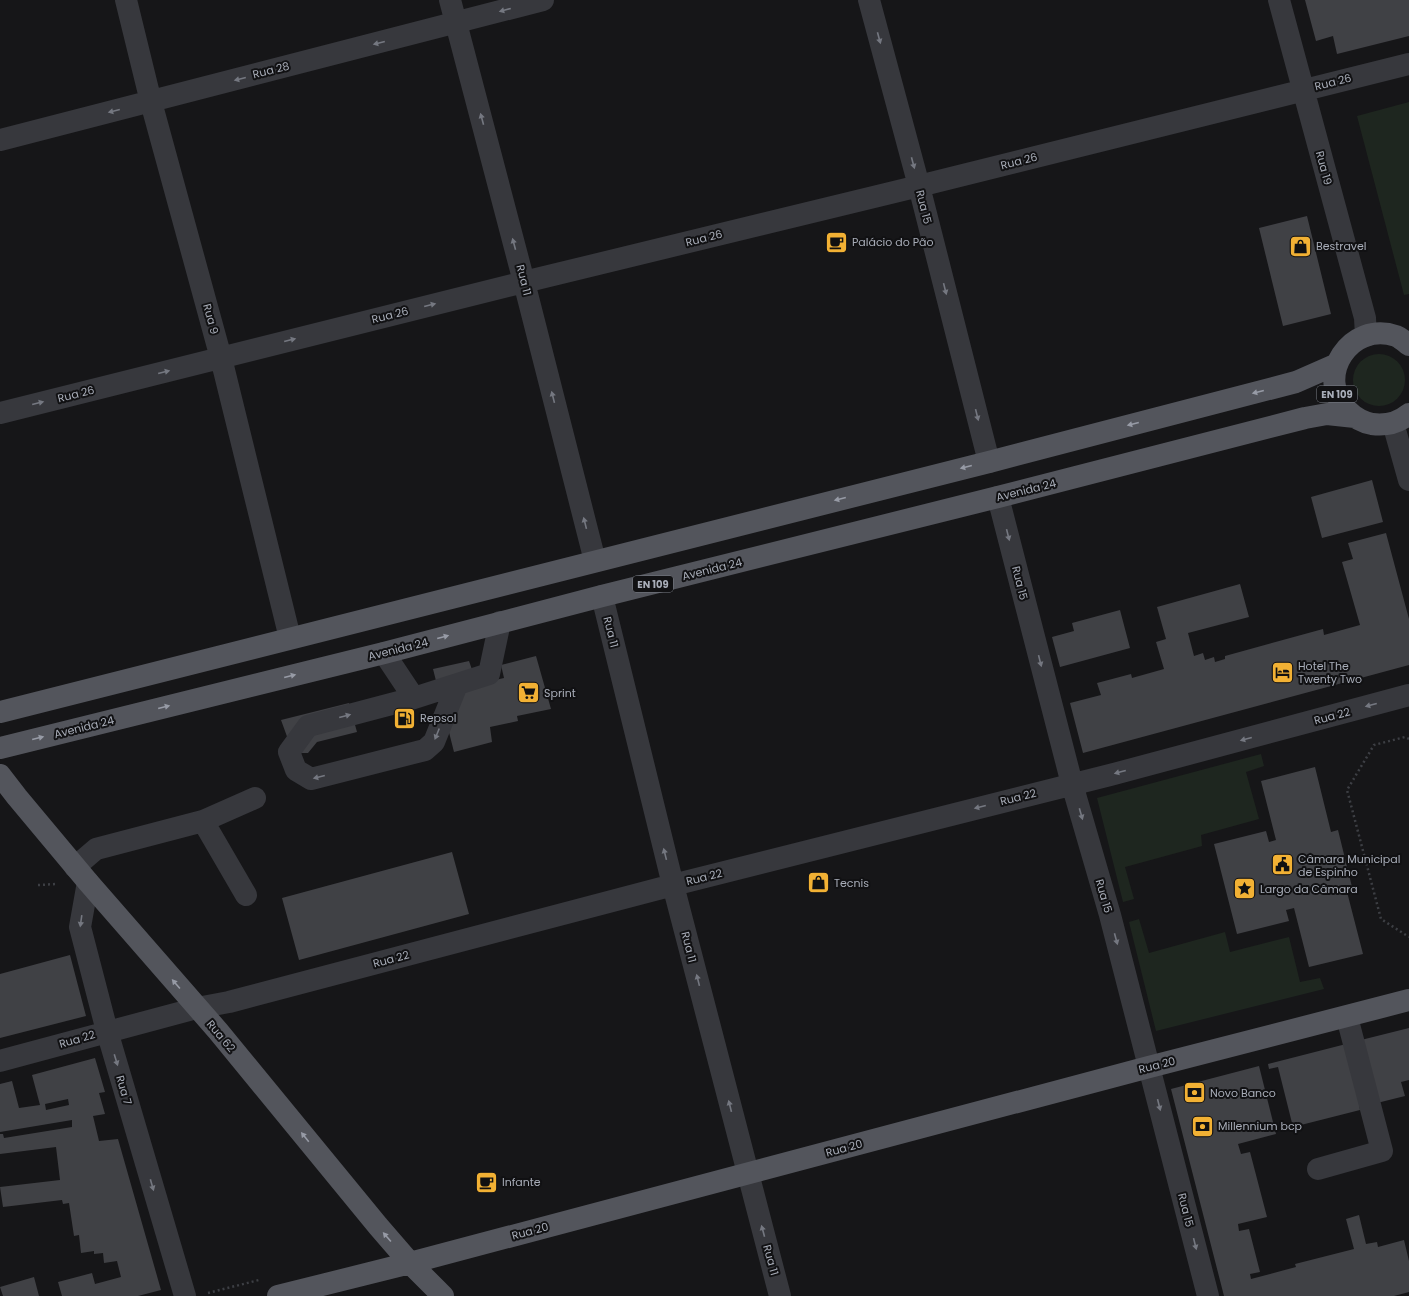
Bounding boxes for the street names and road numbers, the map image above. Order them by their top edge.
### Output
street label: Rua 28 [251,58,291,82]
street label: Rua 26 [1313,70,1353,94]
street label: Rua 26 [999,149,1039,173]
street label: Rua 19 [1312,149,1336,187]
street label: Rua 15 [912,188,936,226]
street label: Rua 26 [684,226,724,250]
street label: Rua 11 [512,263,536,297]
street label: Rua 9 [199,302,223,336]
street label: Rua 26 [370,303,410,327]
street label: Rua 26 [56,382,96,406]
road number: EN 109 [1317,386,1357,402]
street label: Avenida 24 [994,475,1058,505]
street label: Avenida 24 [680,554,744,584]
street label: Rua 15 [1008,564,1032,602]
road number: EN 109 [633,576,673,592]
street label: Rua 11 [599,615,623,649]
street label: Avenida 24 [366,634,430,664]
street label: Rua 22 [1312,704,1352,728]
street label: Avenida 24 [52,712,116,742]
street label: Rua 22 [998,785,1038,809]
street label: Rua 22 [684,865,724,889]
street label: Rua 15 [1092,877,1116,915]
street label: Rua 11 [677,930,701,964]
street label: Rua 22 [371,947,411,971]
street label: Rua 62 [203,1017,239,1055]
street label: Rua 22 [57,1026,97,1052]
street label: Rua 20 [1137,1053,1177,1077]
street label: Rua 7 [112,1073,136,1107]
street label: Rua 20 [824,1135,864,1161]
street label: Rua 15 [1174,1191,1198,1229]
street label: Rua 20 [510,1218,550,1244]
street label: Rua 11 [759,1243,783,1277]

